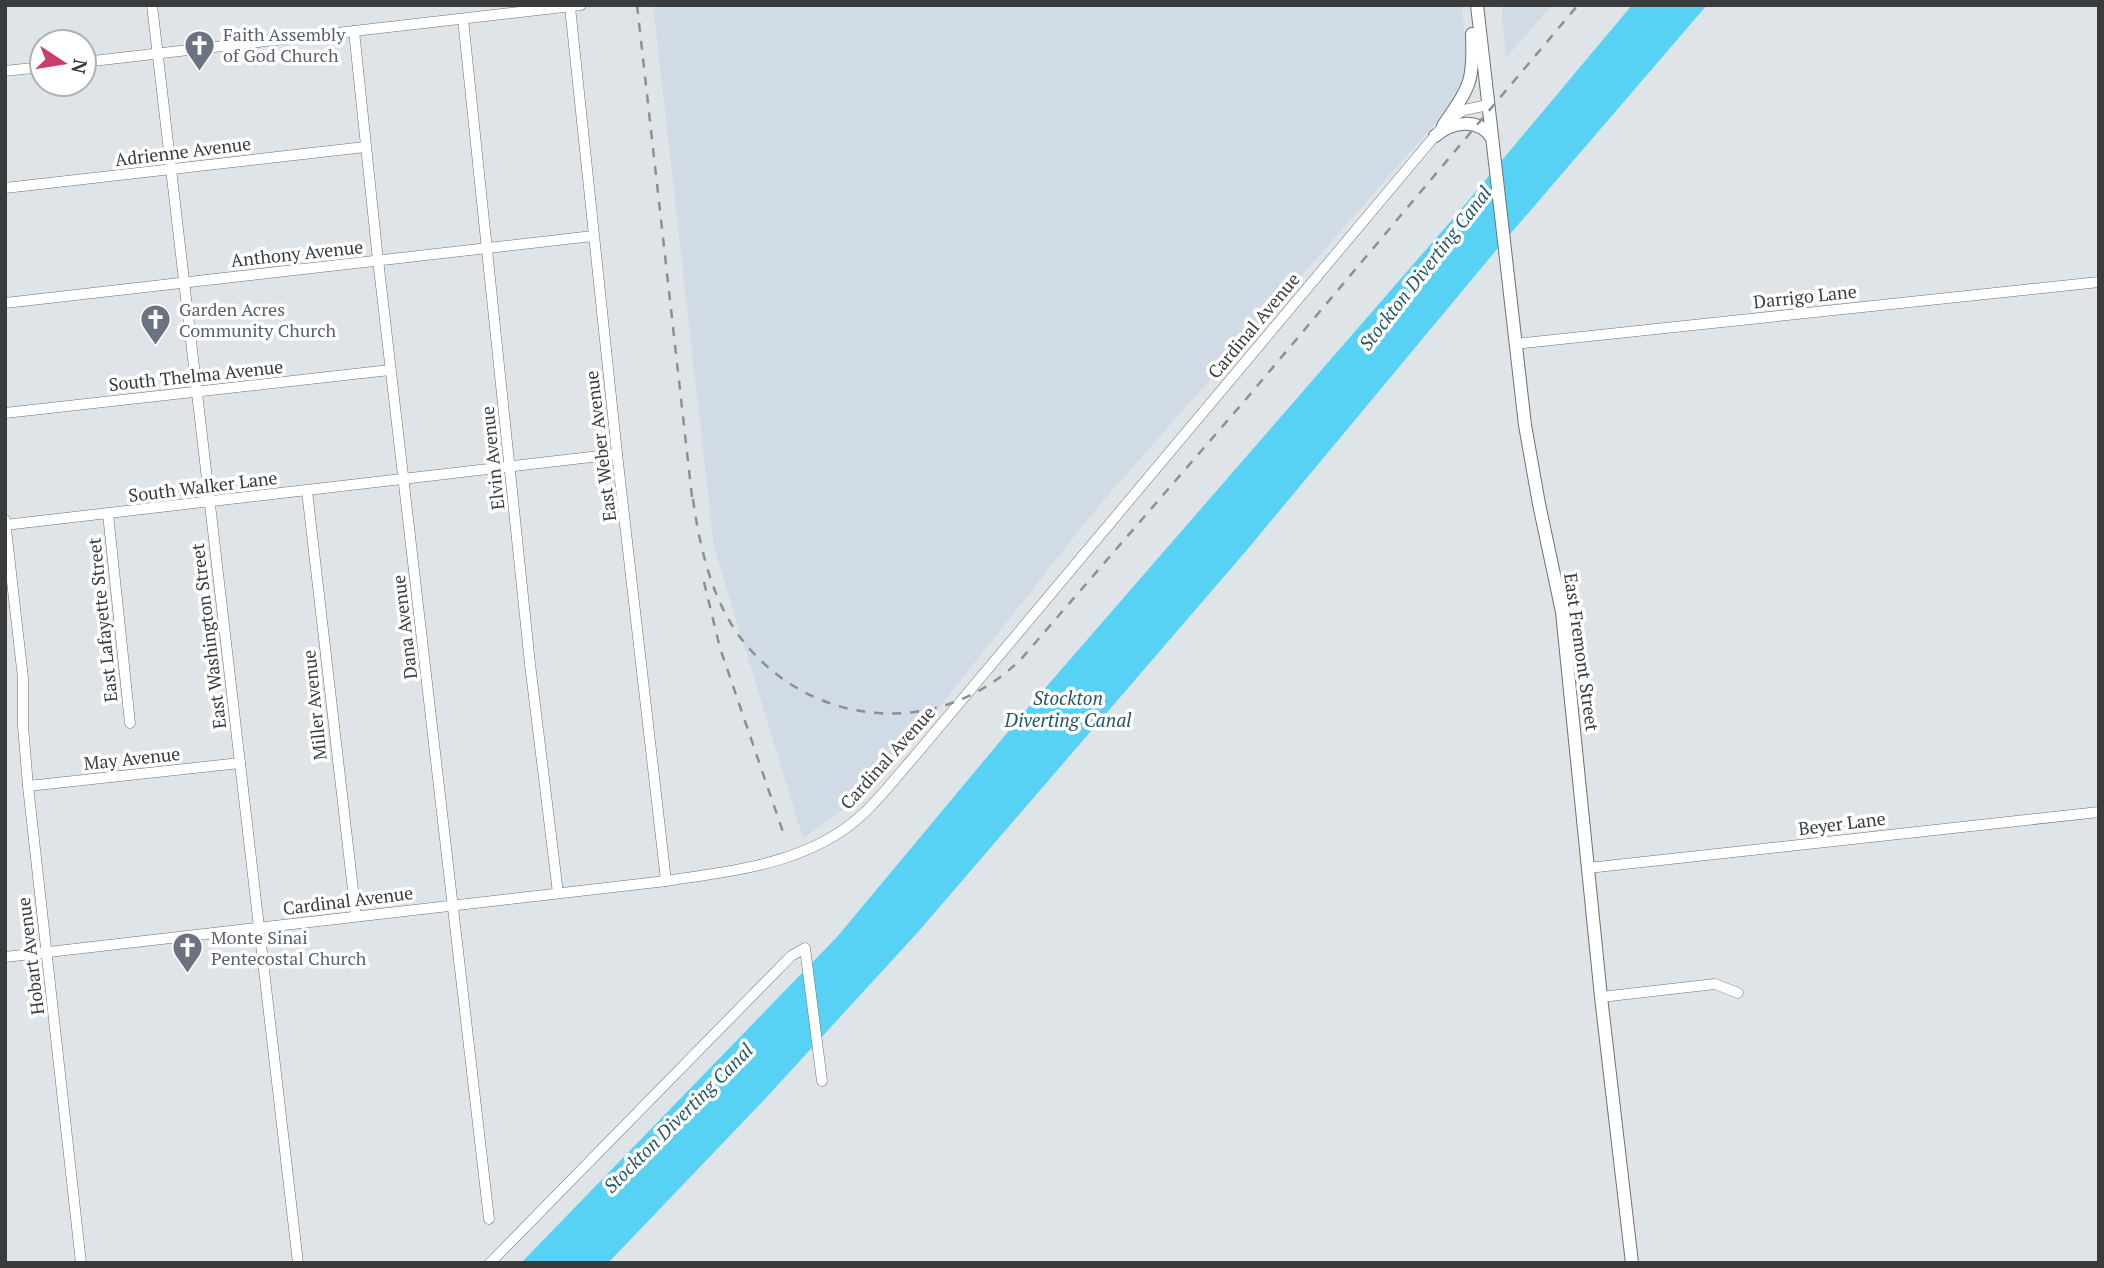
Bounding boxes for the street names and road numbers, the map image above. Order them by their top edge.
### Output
street label: Adrienne Avenue [113,131,252,171]
street label: Anthony Avenue [230,234,364,272]
street label: Cardinal Avenue [1202,267,1305,383]
street label: Darrigo Lane [1752,279,1858,313]
street label: South Thelma Avenue [107,354,284,396]
street label: East Weber Avenue [579,369,621,523]
street label: Elvin Avenue [475,405,509,511]
street label: South Walker Lane [127,465,279,507]
street label: East Lafayette Street [81,536,123,704]
street label: East Washington Street [185,542,231,730]
street label: East Fremont Street [1559,571,1605,733]
street label: Dana Avenue [386,574,422,680]
street label: Miller Avenue [296,649,332,761]
street label: Cardinal Avenue [834,701,940,814]
street label: May Avenue [83,741,181,775]
street label: Beyer Lane [1797,806,1887,840]
street label: Cardinal Avenue [281,880,414,920]
street label: Hobart Avenue [11,896,49,1016]

